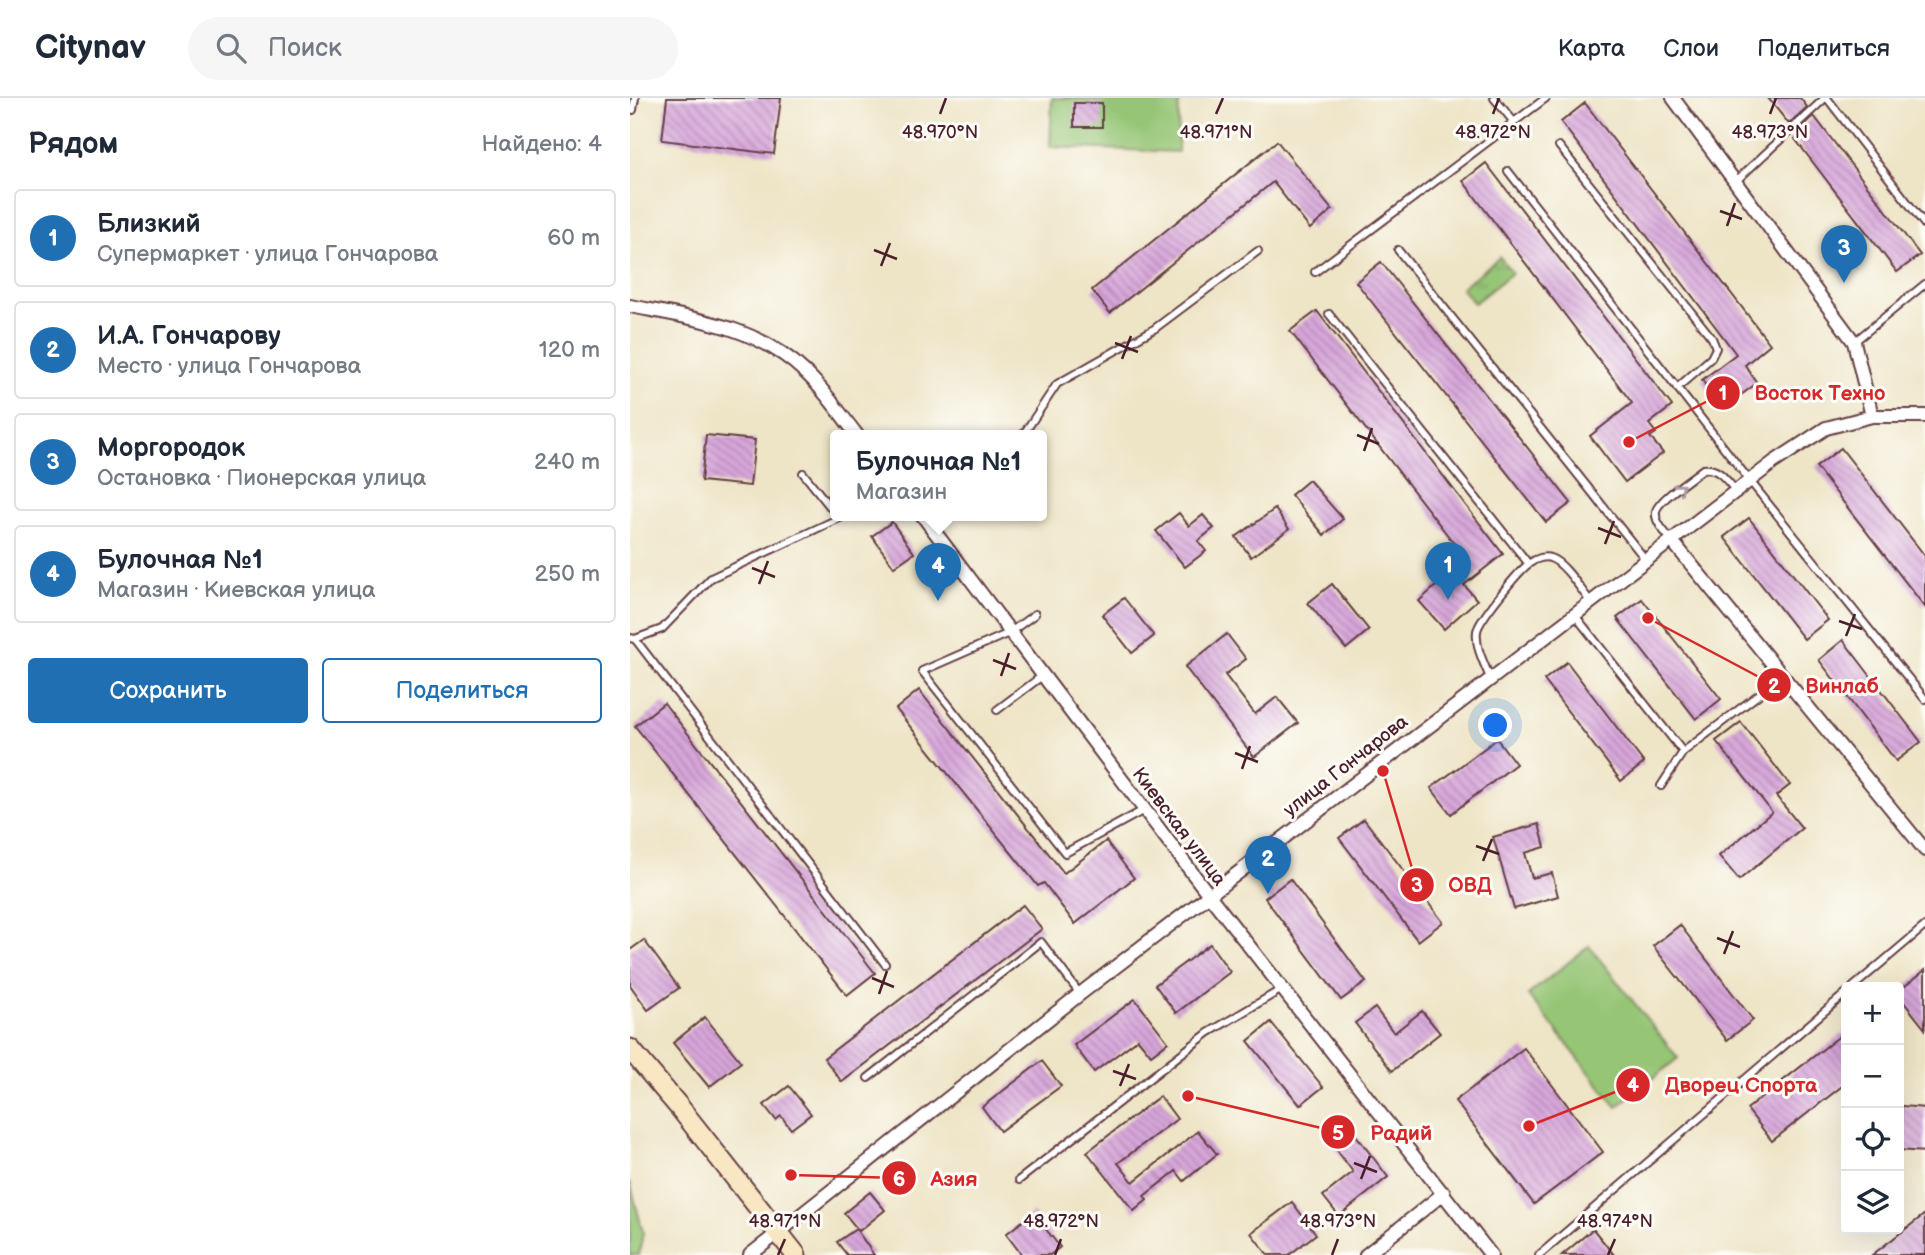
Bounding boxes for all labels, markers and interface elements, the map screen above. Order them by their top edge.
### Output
search box [188,17,678,80]
text: Citynav [35,28,146,68]
icon: search [212,29,250,67]
text: Поиск [268,33,342,64]
text: Карта [1558,34,1625,63]
text: Слои [1663,34,1719,63]
text: Поделиться [1757,34,1890,63]
text: 48.970°N [902,122,978,143]
text: 48.971°N [1179,122,1253,143]
text: 48.972°N [1455,122,1531,143]
text: 48.973°N [1732,122,1808,143]
text: Рядом [28,126,118,162]
text: Найдено: 4 [482,130,602,158]
text: Близкий [97,209,201,240]
text: 1 [48,224,58,252]
text: 60 m [547,224,600,252]
pin: 3 [1821,225,1867,283]
text: Супермаркет · улица Гончарова [97,240,438,268]
text: И.А. Гончарову [97,321,281,352]
text: 2 [46,336,60,364]
text: 120 m [539,336,600,364]
text: Место · улица Гончарова [97,352,361,380]
callout: Восток Техно [1705,372,1899,414]
text: 1 [1719,381,1727,406]
text: Восток Техно [1755,381,1885,406]
popup [830,430,1047,521]
text: Моргородок [97,433,245,464]
text: Булочная №1 [856,447,1021,478]
text: 3 [46,448,60,476]
text: 240 m [534,448,600,476]
text: Остановка · Пионерская улица [97,464,426,492]
text: Магазин [856,478,947,506]
one-way arrow [1672,483,1685,496]
pin: 1 [1425,542,1471,600]
pin: 4 [915,543,961,601]
text: Булочная №1 [97,545,263,576]
text: 4 [46,560,60,588]
text: 250 m [534,560,600,588]
text: Магазин · Киевская улица [97,576,376,604]
button: Сохранить [28,658,308,723]
button: Поделиться [322,658,602,723]
callout: Винлаб [1757,664,1893,706]
text: 2 [1768,674,1781,699]
text: Винлаб [1805,674,1879,699]
your location [1478,708,1512,742]
street label: улица Гончарова [1279,710,1413,822]
street label: Киевская улица [1127,763,1231,891]
pin: 2 [1245,836,1291,894]
callout: ОВД [1400,864,1506,906]
text: 3 [1411,873,1423,898]
text: ОВД [1448,873,1492,898]
map controls [1841,982,1904,1234]
button: + [1841,982,1904,1045]
button: − [1841,1045,1904,1108]
callout: Дворец Спорта [1615,1064,1831,1106]
text: 4 [1627,1073,1640,1098]
text: Дворец Спорта [1665,1073,1818,1098]
button: locate [1841,1108,1904,1171]
callout: Радий [1321,1111,1446,1153]
text: 5 [1332,1121,1344,1146]
text: Радий [1370,1121,1432,1146]
callout: Азия [881,1157,991,1199]
text: 6 [893,1167,905,1192]
text: Азия [929,1167,978,1192]
button: layers [1841,1171,1904,1234]
text: 48.971°N [748,1211,822,1232]
text: 48.972°N [1023,1211,1099,1232]
text: 48.973°N [1300,1211,1376,1232]
text: 48.974°N [1577,1211,1653,1232]

